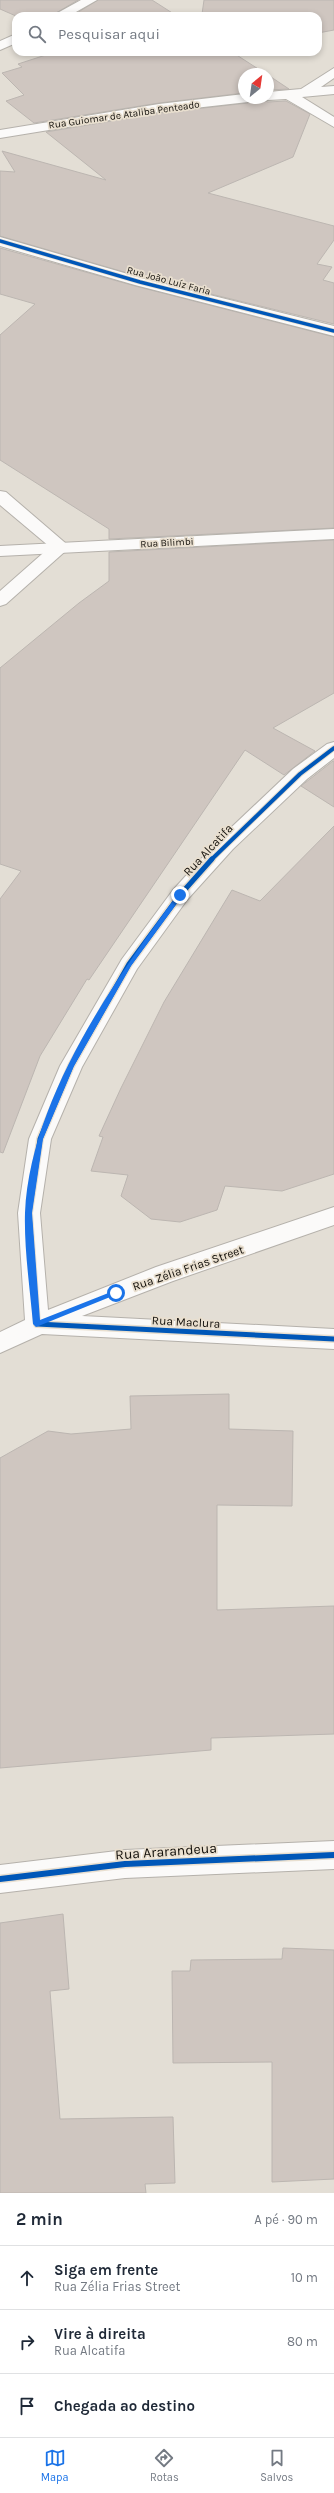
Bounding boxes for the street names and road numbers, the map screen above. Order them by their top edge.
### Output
street label: Rua Guiomar de Ataliba Penteado [48,98,200,132]
street label: Rua João Luíz Faria [125,264,212,298]
street label: Rua Bilimbi [140,536,194,550]
street label: Rua Alcatifa [180,821,236,879]
street label: Rua Zélia Frias Street [131,1242,246,1294]
street label: Rua Maclura [151,1313,221,1331]
street label: Rua Ararandeua [115,1839,217,1864]

